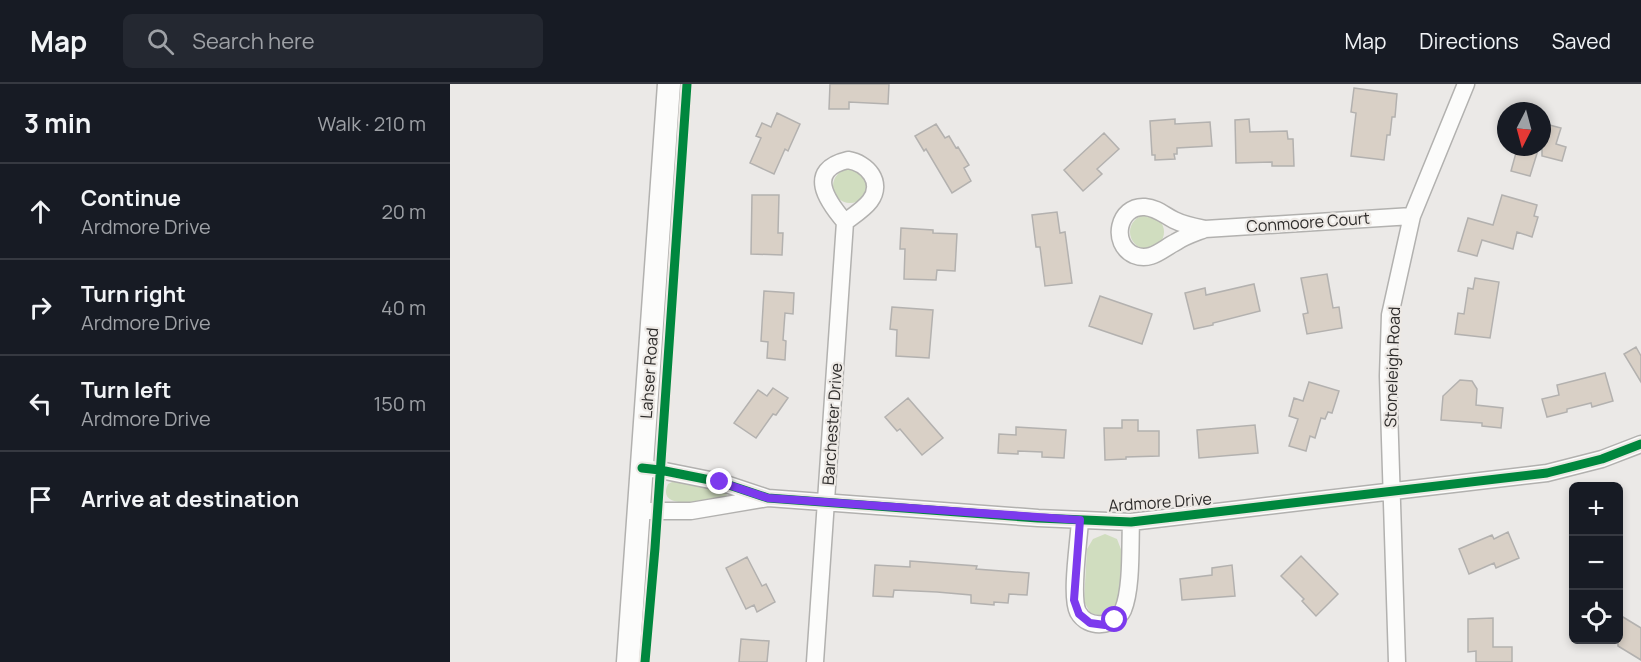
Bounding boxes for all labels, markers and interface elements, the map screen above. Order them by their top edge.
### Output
search box [123,14,543,68]
text: Map [30,22,87,60]
icon: search [144,25,177,58]
text: Search here [192,26,315,56]
text: Map [1345,27,1386,55]
text: Directions [1419,27,1519,55]
text: Saved [1552,27,1611,55]
north arrow [1497,102,1551,156]
text: 3 min [24,105,91,141]
text: Walk · 210 m [318,110,426,137]
text: Continue [81,183,181,213]
icon: ahead [24,195,57,228]
text: 20 m [381,198,426,225]
street label: Conmoore Court [1246,207,1370,237]
text: Ardmore Drive [81,213,211,240]
text: Turn right [81,279,186,309]
icon: right [24,291,57,324]
text: 40 m [381,294,426,321]
street label: Stoneleigh Road [1379,306,1405,428]
text: Ardmore Drive [81,309,211,336]
street label: Lahser Road [635,327,663,419]
street label: Barchester Drive [817,362,847,486]
text: Turn left [81,375,171,405]
icon: left [24,387,57,420]
text: 150 m [373,390,426,417]
text: Ardmore Drive [81,405,211,432]
route end [706,468,732,494]
map controls [1569,482,1623,644]
button: + [1569,482,1623,536]
icon: arrive [24,483,57,516]
text: Arrive at destination [81,484,299,514]
street label: Ardmore Drive [1107,487,1213,517]
button: − [1569,536,1623,590]
button: locate [1569,590,1623,644]
route start [1101,606,1127,632]

